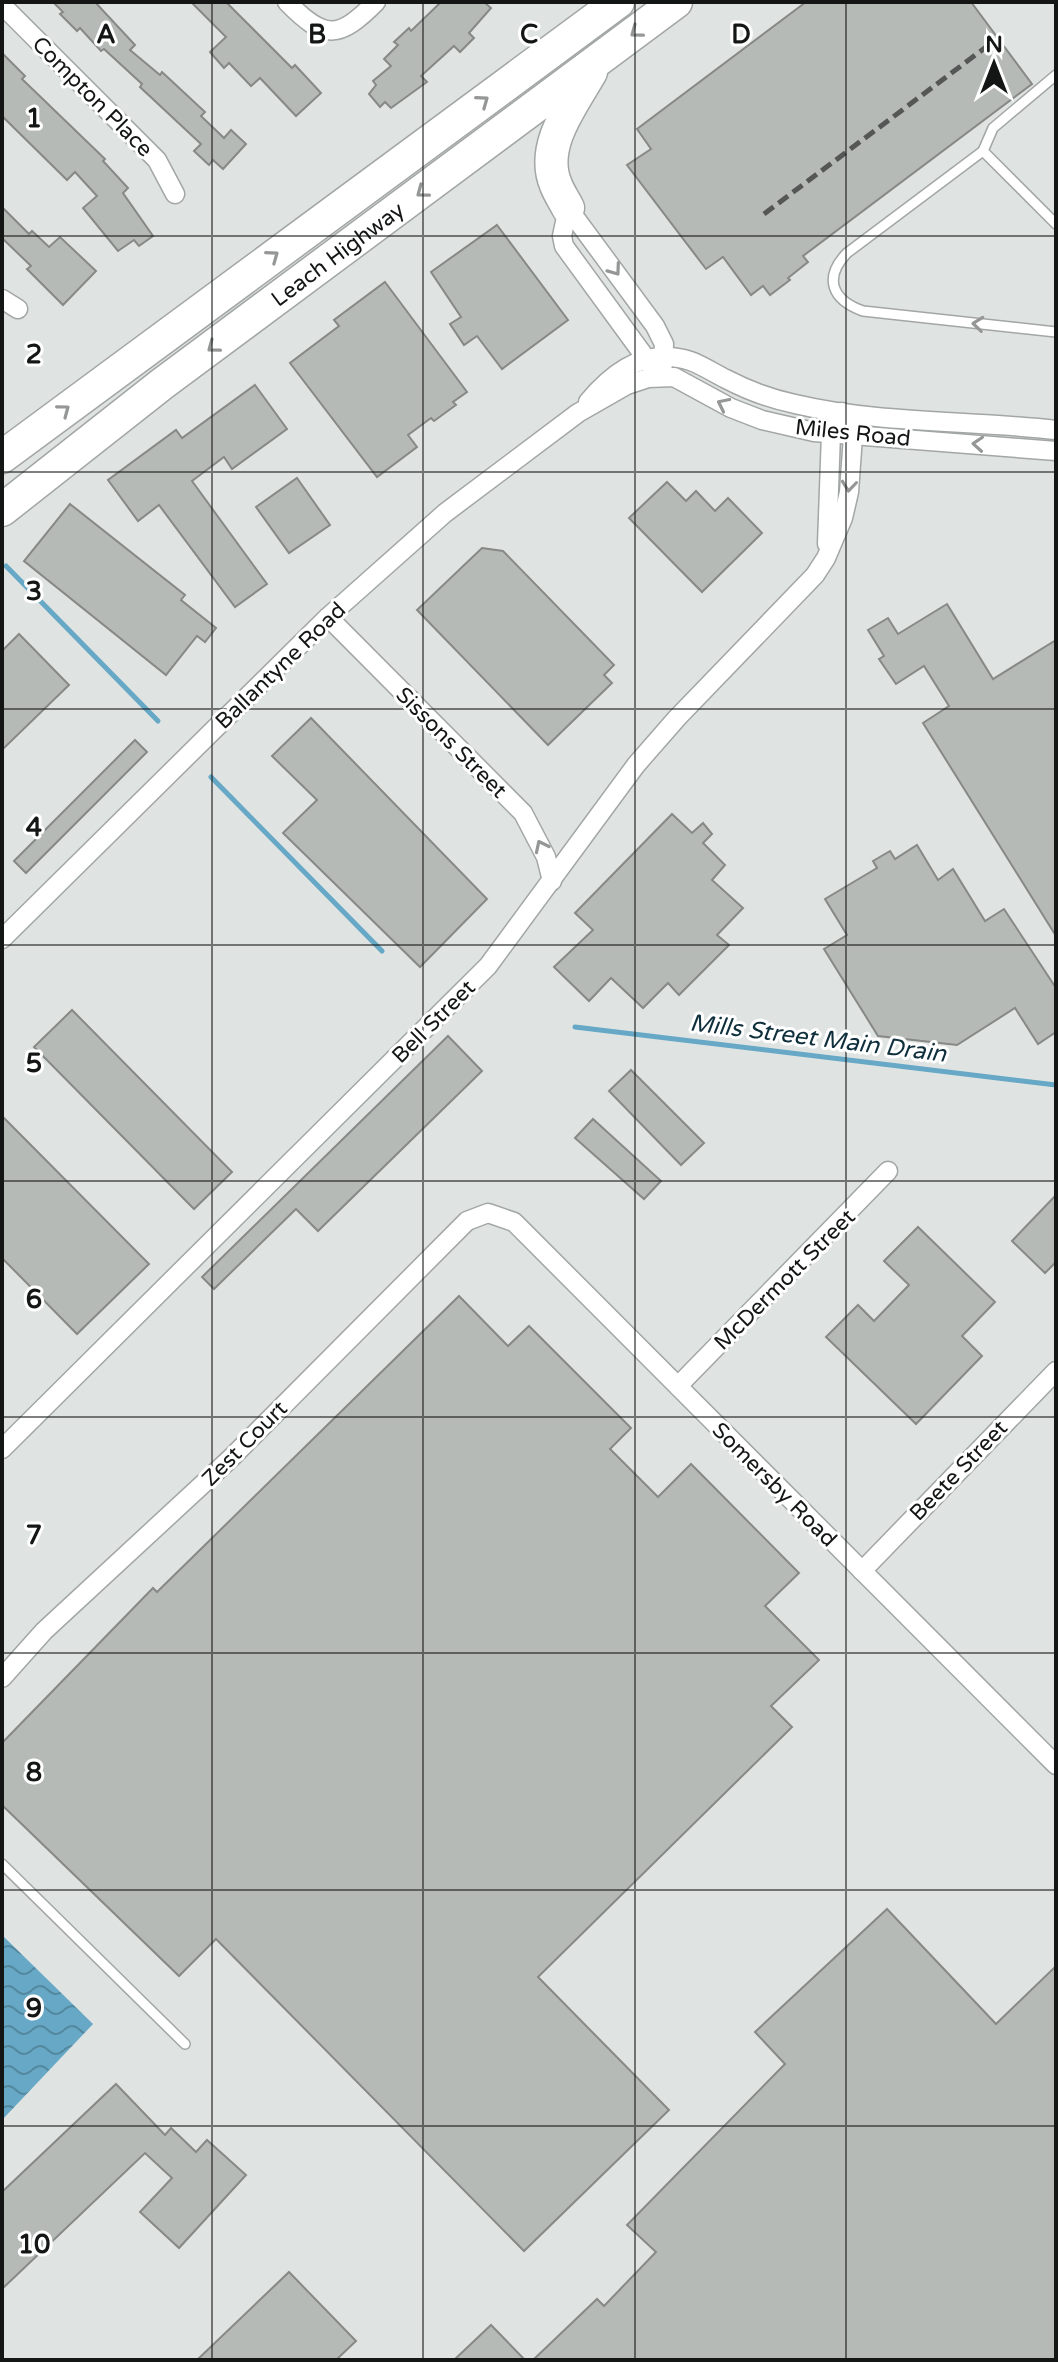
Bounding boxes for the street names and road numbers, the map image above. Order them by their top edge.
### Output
street label: Compton Place [27,31,158,162]
street label: Leach Highway [266,197,409,312]
street label: Miles Road [794,414,912,452]
street label: Ballantyne Road [210,597,351,734]
street label: Sissons Street [391,682,512,803]
street label: Bell Street [387,975,481,1069]
street label: McDermott Street [709,1204,861,1356]
street label: Zest Court [197,1396,293,1492]
street label: Beete Street [904,1415,1013,1526]
street label: Somersby Road [707,1417,842,1552]

